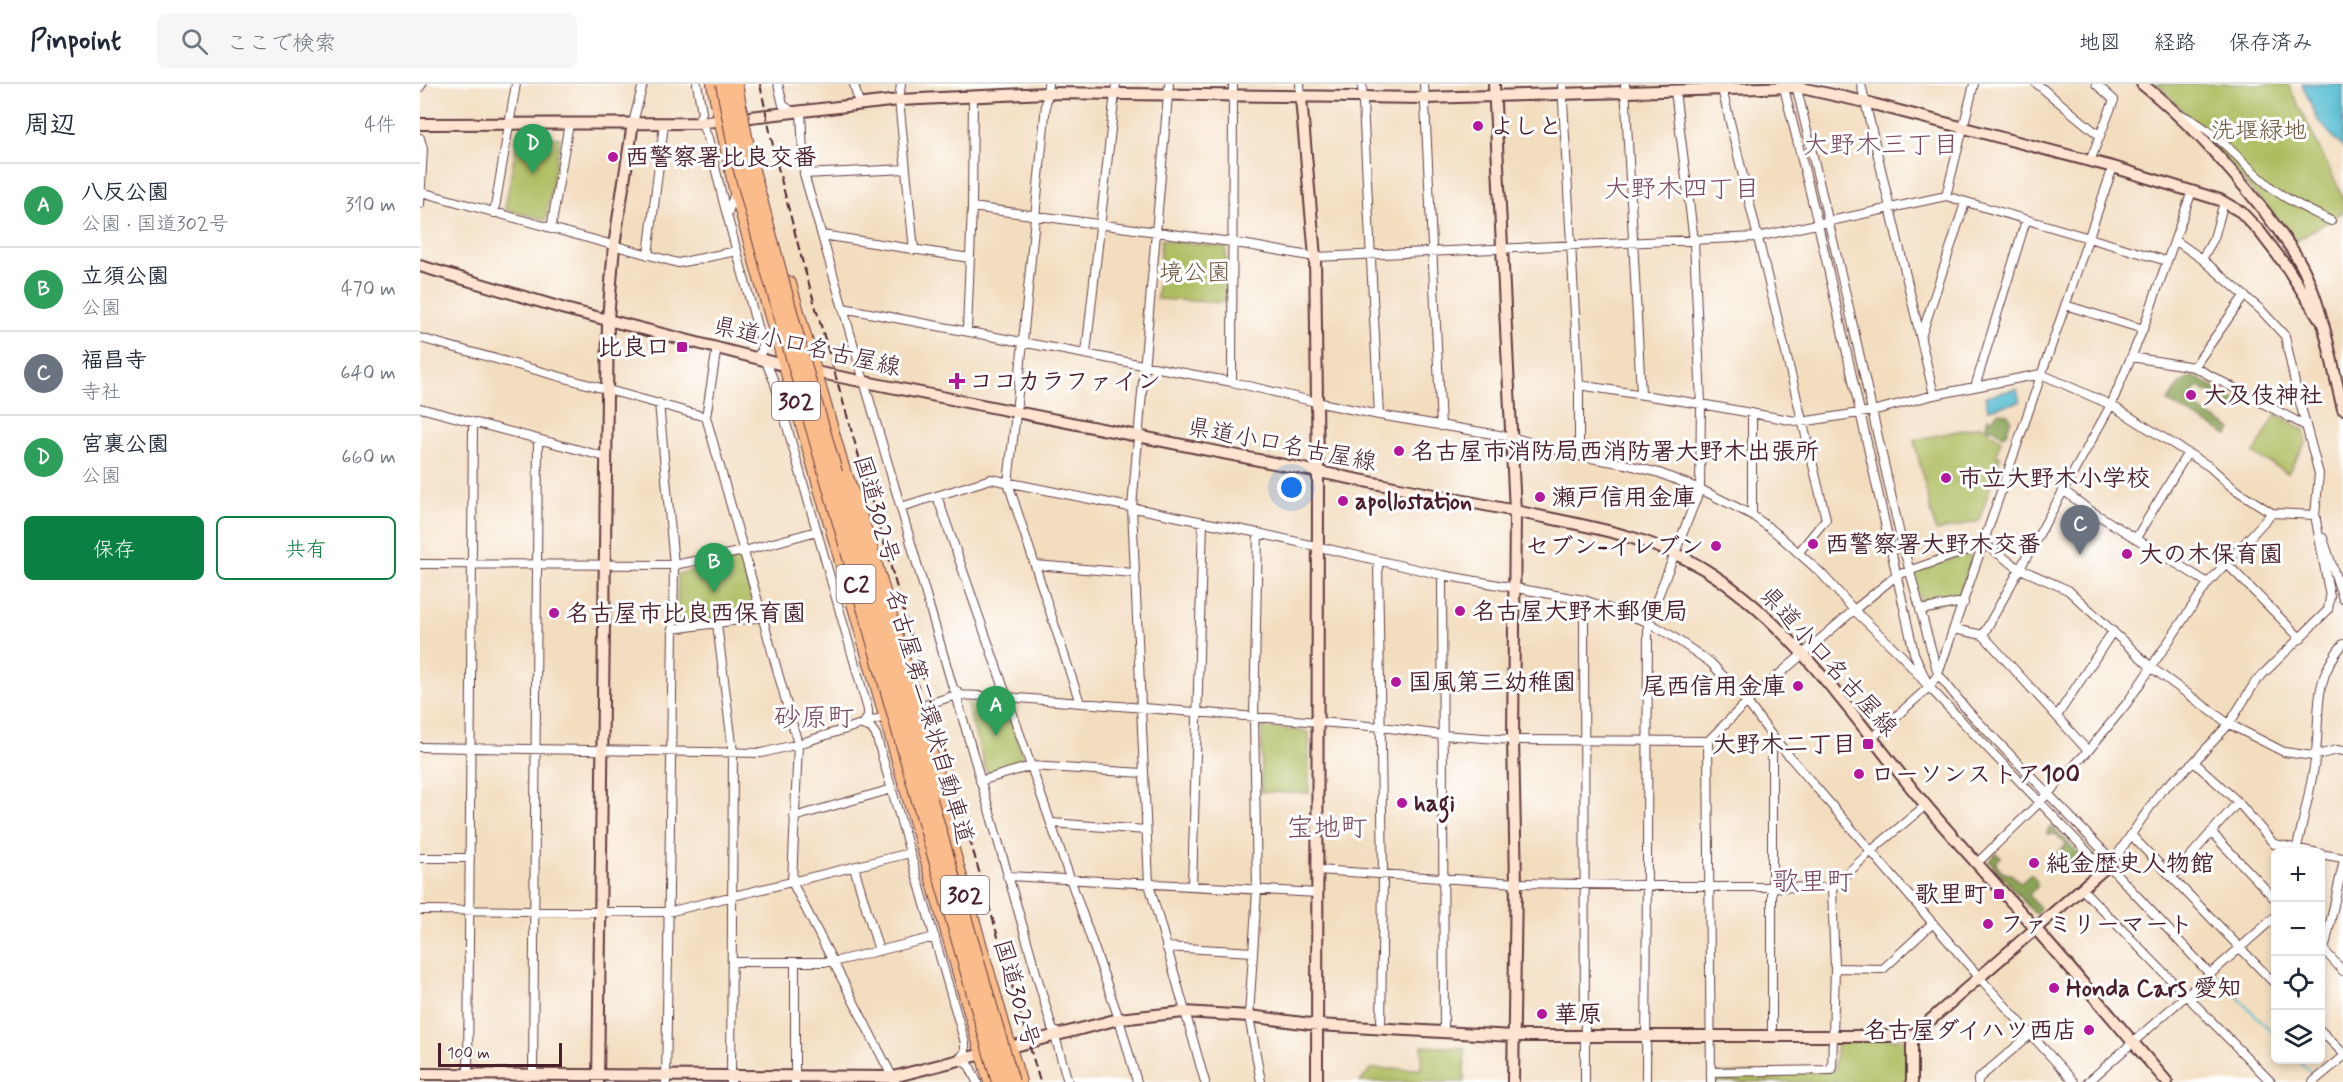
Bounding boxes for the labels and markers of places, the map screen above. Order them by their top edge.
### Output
place label: よしと [1490,112,1562,143]
marker: よしと [1471,119,1485,133]
pin: D [514,124,552,174]
place label: 西警察署比良交番 [625,143,817,174]
marker: 西警察署比良交番 [606,150,620,164]
place label: 比良口 [598,333,670,364]
marker: 比良口 [675,340,689,354]
place label: ココカラファイン [969,367,1161,398]
marker: ココカラファイン [950,374,964,388]
place label: 大及伎神社 [2203,381,2323,412]
marker: 大及伎神社 [2184,388,2198,402]
place label: 名古屋市消防局西消防署大野木出張所 [1411,437,1819,468]
marker: 名古屋市消防局西消防署大野木出張所 [1392,444,1406,458]
place label: 市立大野木小学校 [1958,464,2150,495]
marker: 市立大野木小学校 [1939,471,1953,485]
place label: 瀬戸信用金庫 [1552,483,1696,514]
place label: apollostation [1355,487,1472,518]
marker: 瀬戸信用金庫 [1533,490,1547,504]
marker: apollostation [1336,494,1350,508]
pin: C [2060,506,2100,555]
place label: 西警察署大野木交番 [1825,530,2041,561]
place label: セブン-イレブン [1525,532,1704,563]
marker: 西警察署大野木交番 [1806,537,1820,551]
marker: セブン-イレブン [1709,539,1723,553]
place label: 大の木保育園 [2139,540,2283,571]
pin: B [694,544,734,593]
marker: 大の木保育園 [2120,547,2134,561]
place label: 名古屋大野木郵便局 [1472,597,1688,628]
place label: 名古屋市比良西保育園 [566,599,806,630]
marker: 名古屋大野木郵便局 [1453,604,1467,618]
marker: 名古屋市比良西保育園 [547,606,561,620]
place label: 国風第三幼稚園 [1408,668,1576,699]
place label: 尾西信用金庫 [1642,672,1786,703]
marker: 国風第三幼稚園 [1389,675,1403,689]
marker: 尾西信用金庫 [1791,679,1805,693]
pin: A [976,686,1016,736]
place label: 大野木二丁目 [1712,730,1856,761]
marker: 大野木二丁目 [1861,737,1875,751]
place label: ローソンストア100 [1871,760,2080,791]
marker: ローソンストア100 [1852,767,1866,781]
place label: hagi [1414,789,1455,823]
marker: hagi [1395,796,1409,810]
place label: 純金歴史人物館 [2046,849,2214,880]
marker: 純金歴史人物館 [2027,856,2041,870]
place label: 歌里町 [1915,880,1987,911]
marker: 歌里町 [1992,887,2006,901]
place label: ファミリーマート [2000,910,2193,941]
marker: ファミリーマート [1981,917,1995,931]
place label: Honda Cars 愛知 [2066,974,2242,1005]
marker: Honda Cars 愛知 [2047,981,2061,995]
place label: 華原 [1554,1000,1602,1031]
marker: 華原 [1535,1007,1549,1021]
place label: 名古屋ダイハツ西店 [1863,1016,2077,1047]
marker: 名古屋ダイハツ西店 [2082,1023,2096,1037]

